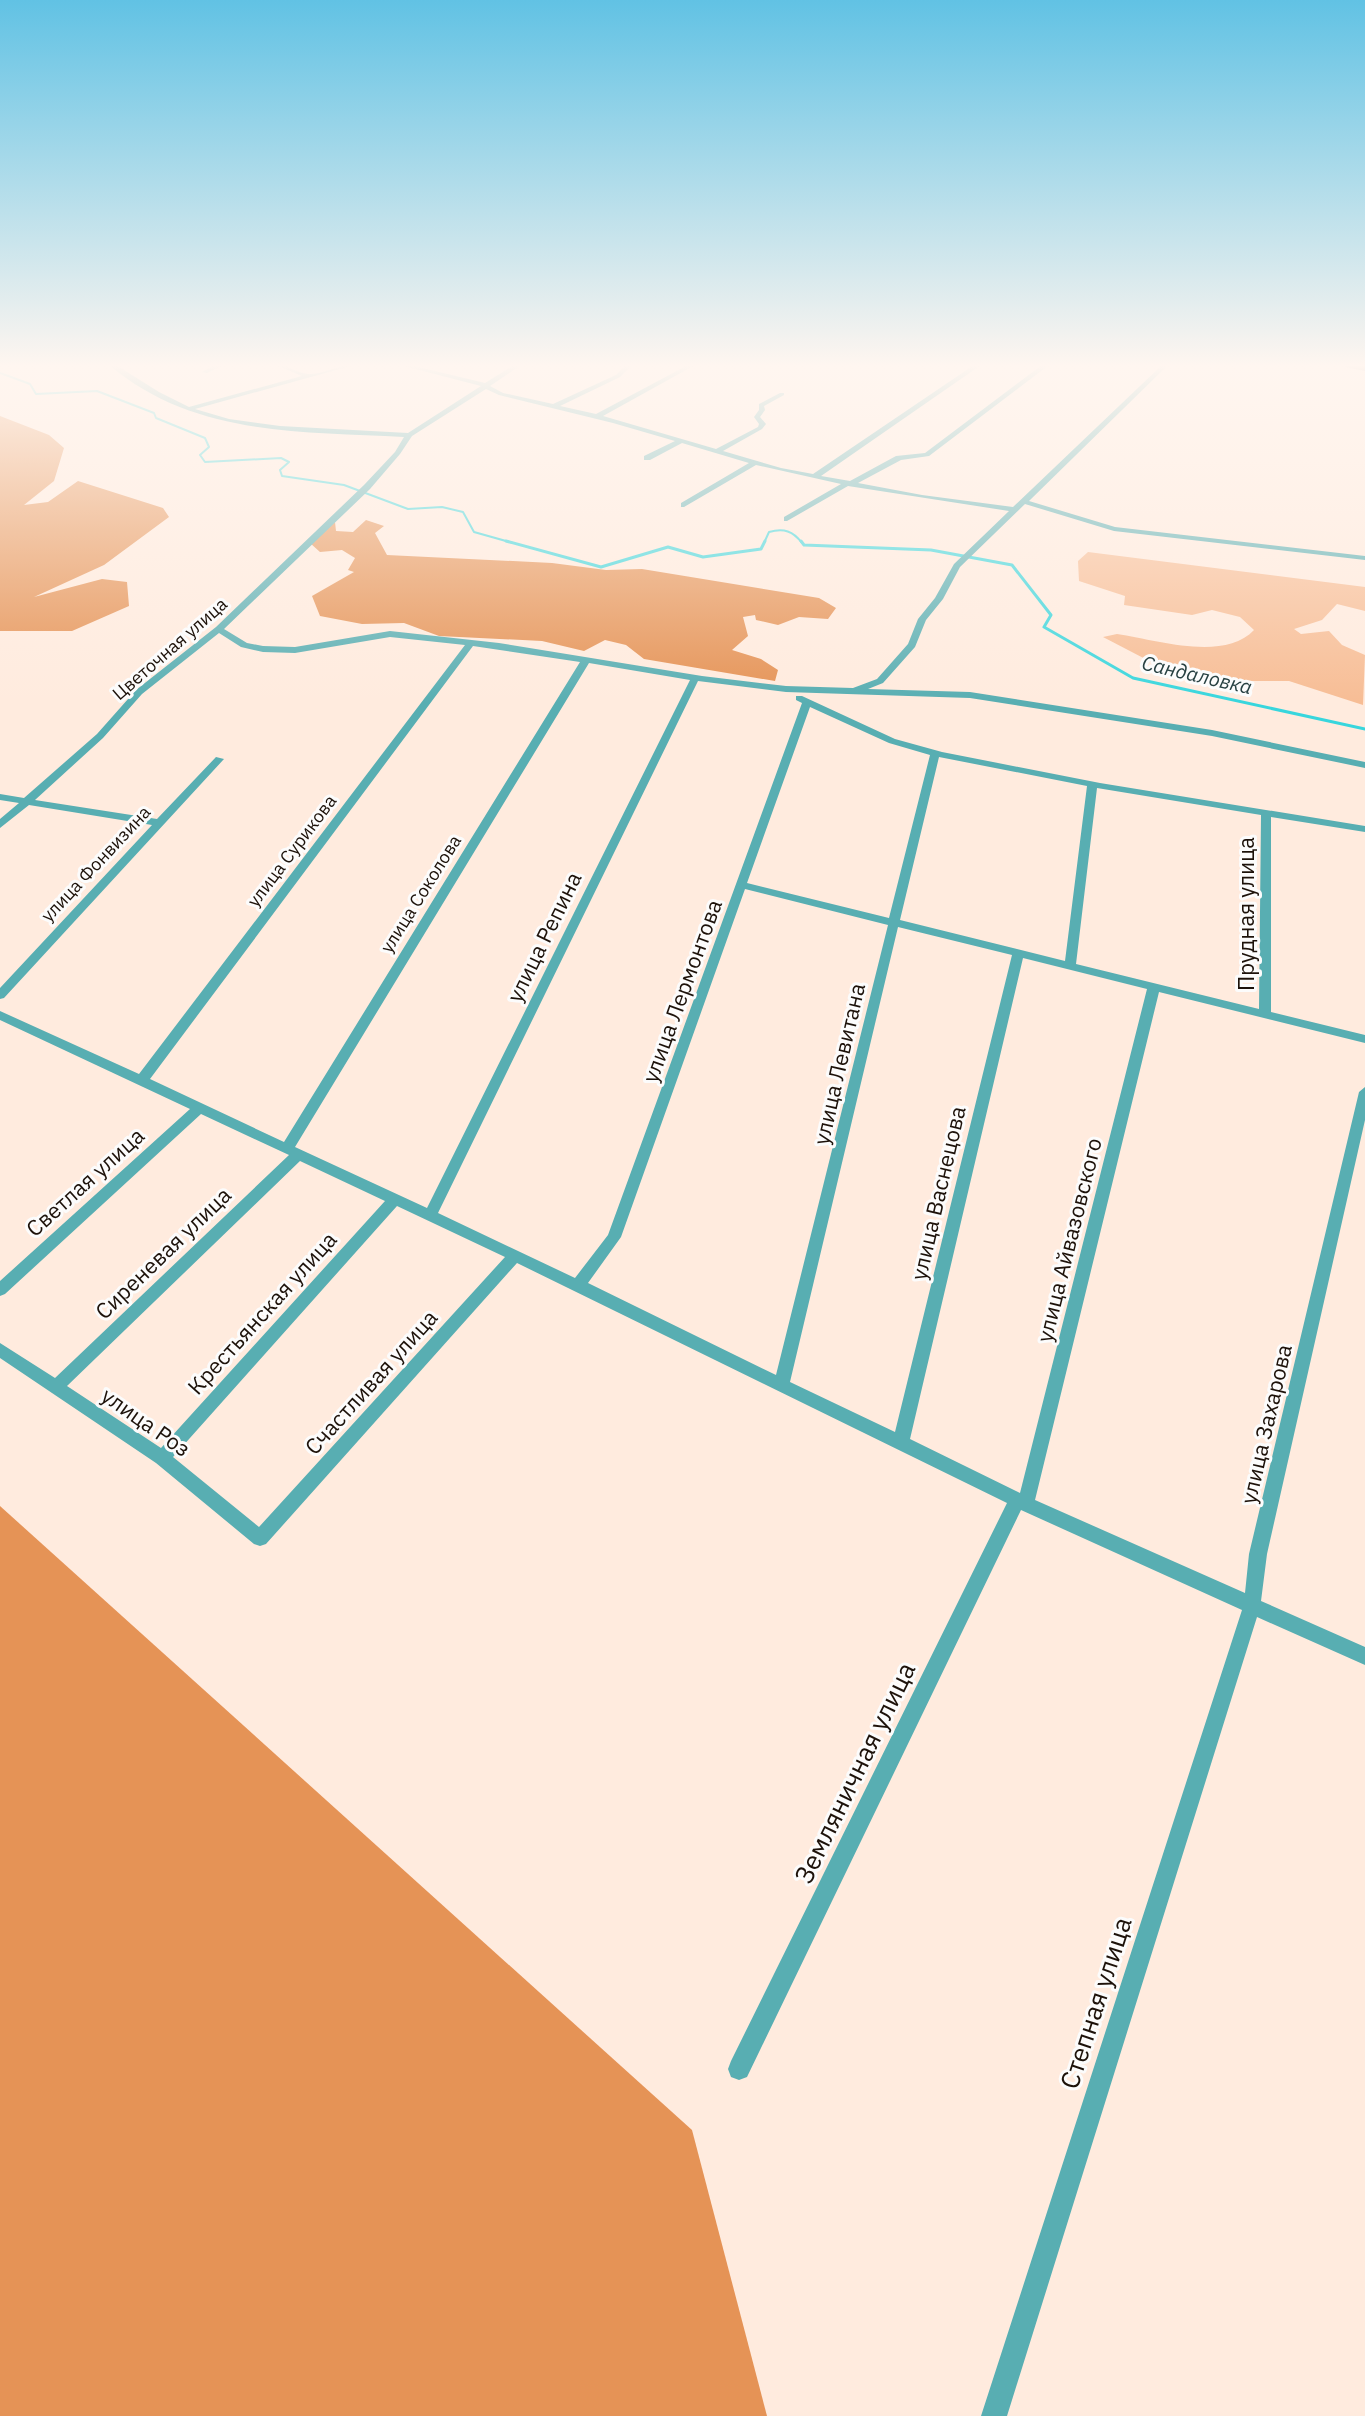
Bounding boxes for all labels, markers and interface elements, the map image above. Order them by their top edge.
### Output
street label: Цветочная улица [107,592,232,705]
water label: Сандаловка [1139,649,1255,700]
street label: улица Сурикова [242,790,342,911]
street label: улица Фонвизина [36,801,156,926]
street label: улица Соколова [375,830,466,957]
street label: Прудная улица [1231,837,1260,991]
street label: улица Репина [500,867,588,1007]
street label: улица Лермонтова [635,895,728,1086]
street label: улица Левитана [806,980,871,1148]
street label: улица Васнецова [903,1103,972,1283]
street label: Светлая улица [19,1121,150,1242]
street label: улица Айвазовского [1029,1135,1108,1345]
street label: Сиреневая улица [88,1180,237,1325]
street label: Крестьянская улица [181,1225,343,1400]
street label: Счастливая улица [298,1303,444,1460]
street label: улица Захарова [1233,1341,1298,1506]
street label: улица Роз [96,1380,196,1463]
street label: Земляничная улица [786,1656,923,1889]
street label: Степная улица [1051,1912,1139,2093]

